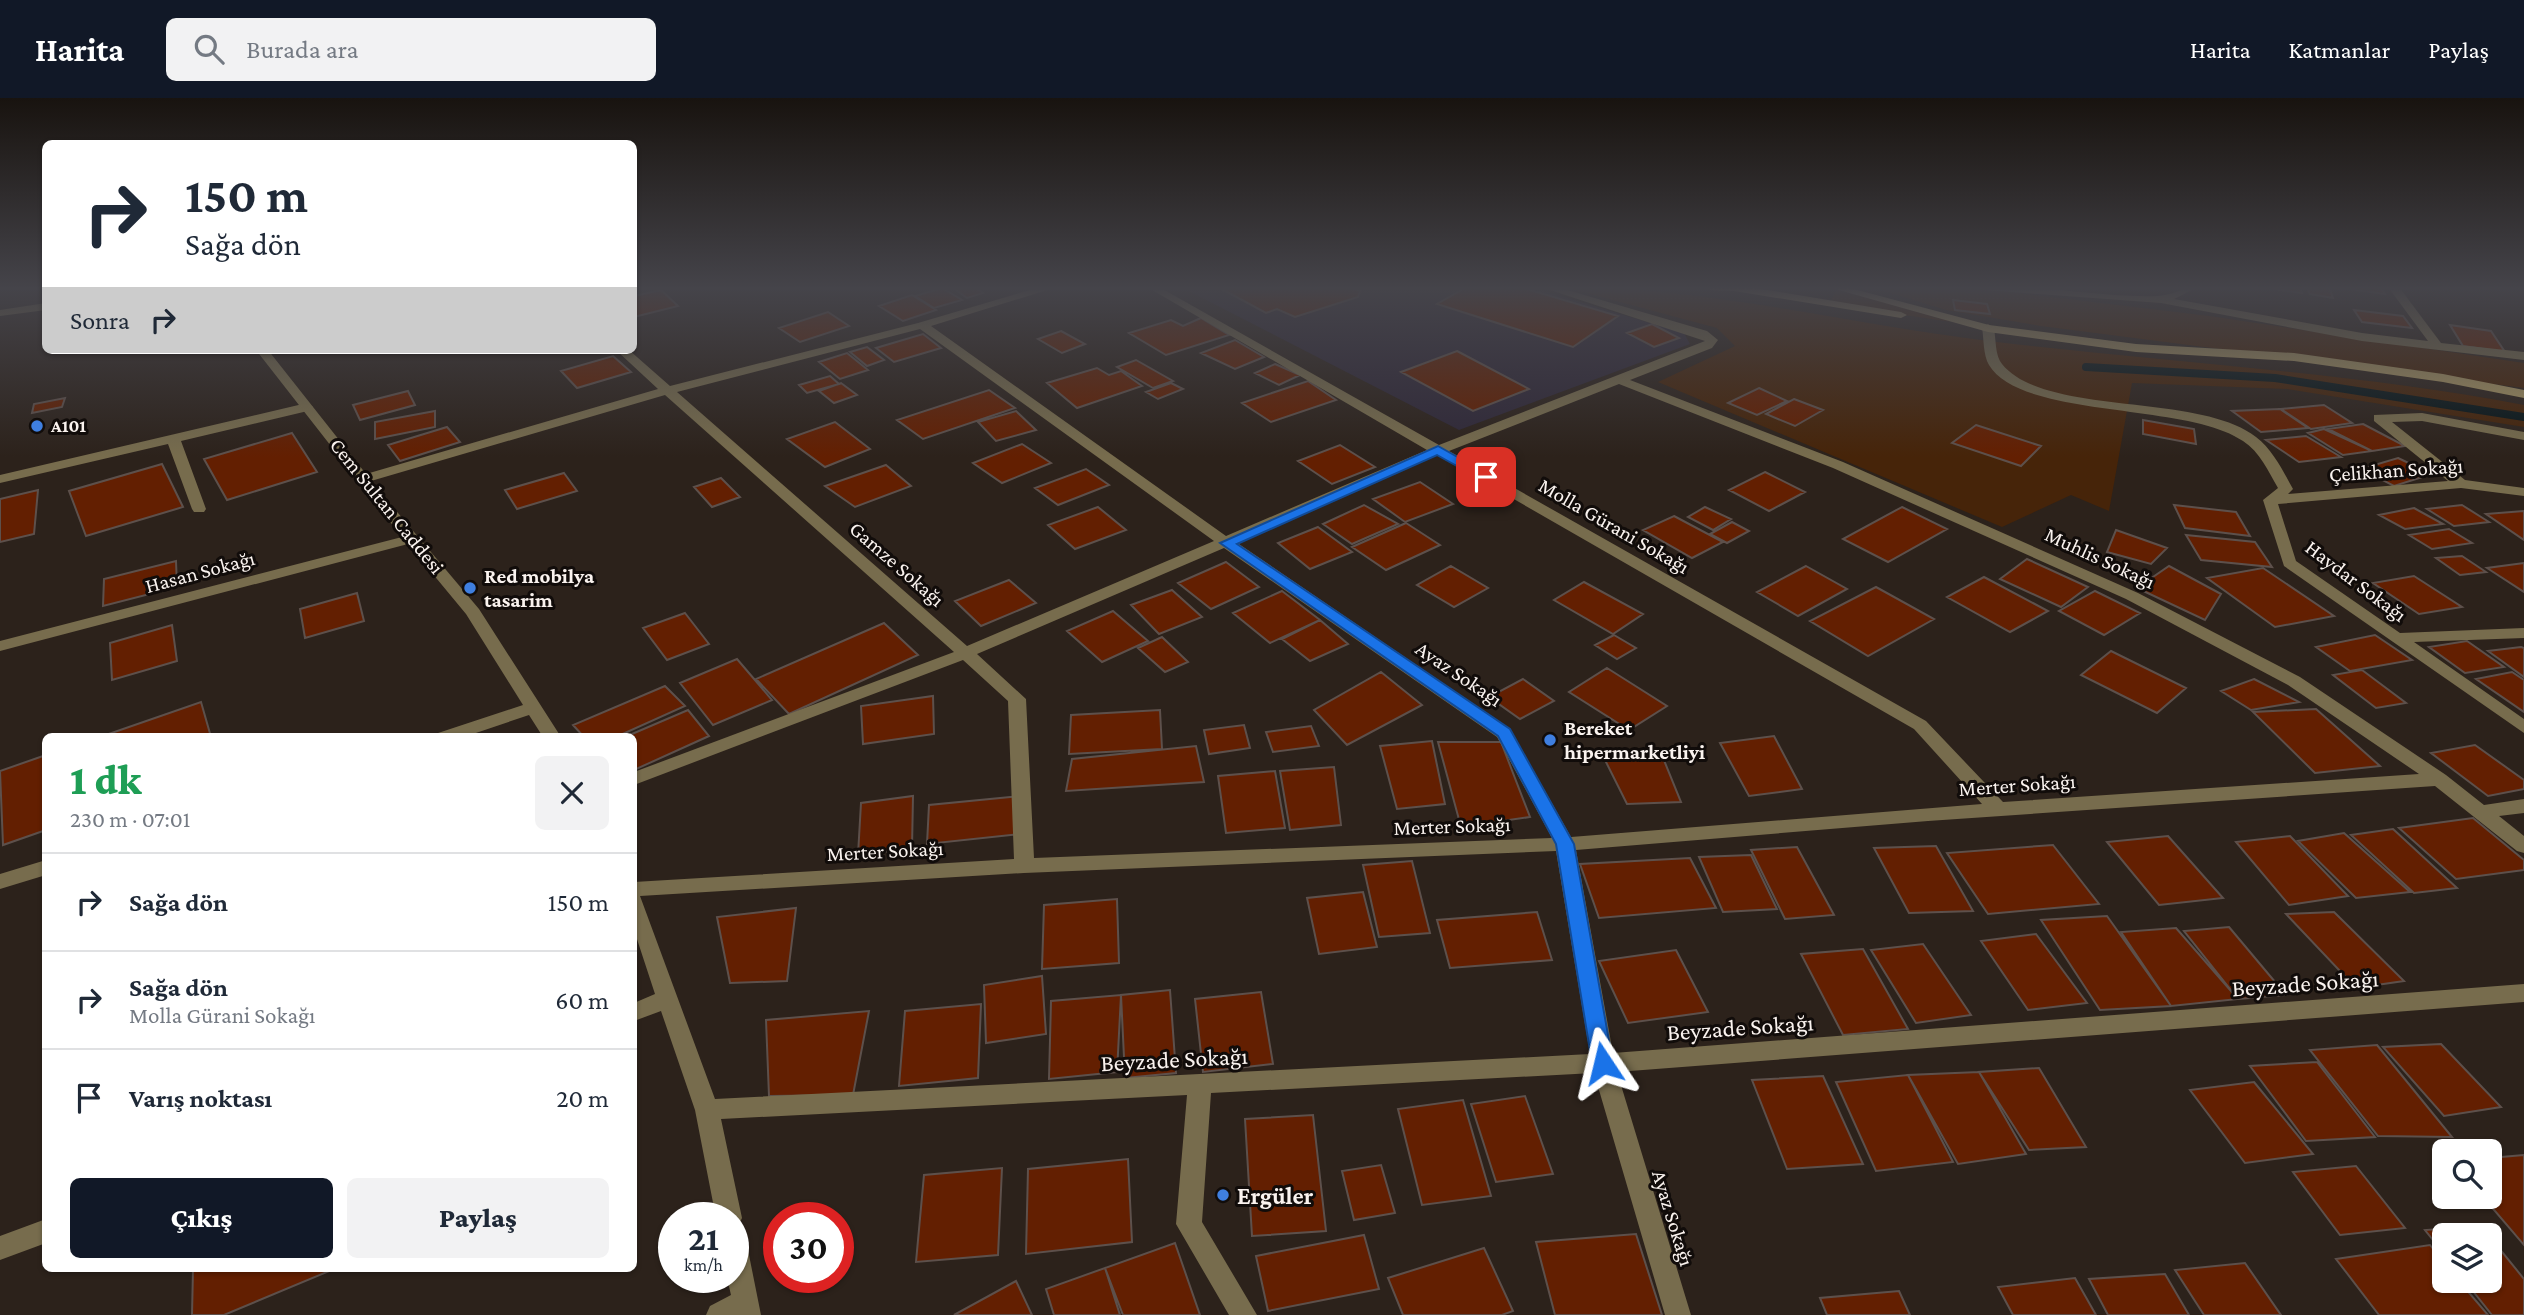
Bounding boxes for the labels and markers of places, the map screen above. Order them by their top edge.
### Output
place label: A101 [50,416,86,436]
marker: A101 [29,418,45,434]
pin [1456,447,1516,507]
place label: Red mobilya tasarim [484,564,595,612]
marker: Red mobilya tasarim [462,580,478,596]
place label: Bereket hipermarketliyi [1564,716,1705,764]
marker: Bereket hipermarketliyi [1542,732,1558,748]
place label: Ergüler [1237,1182,1314,1209]
marker: Ergüler [1215,1187,1231,1203]

